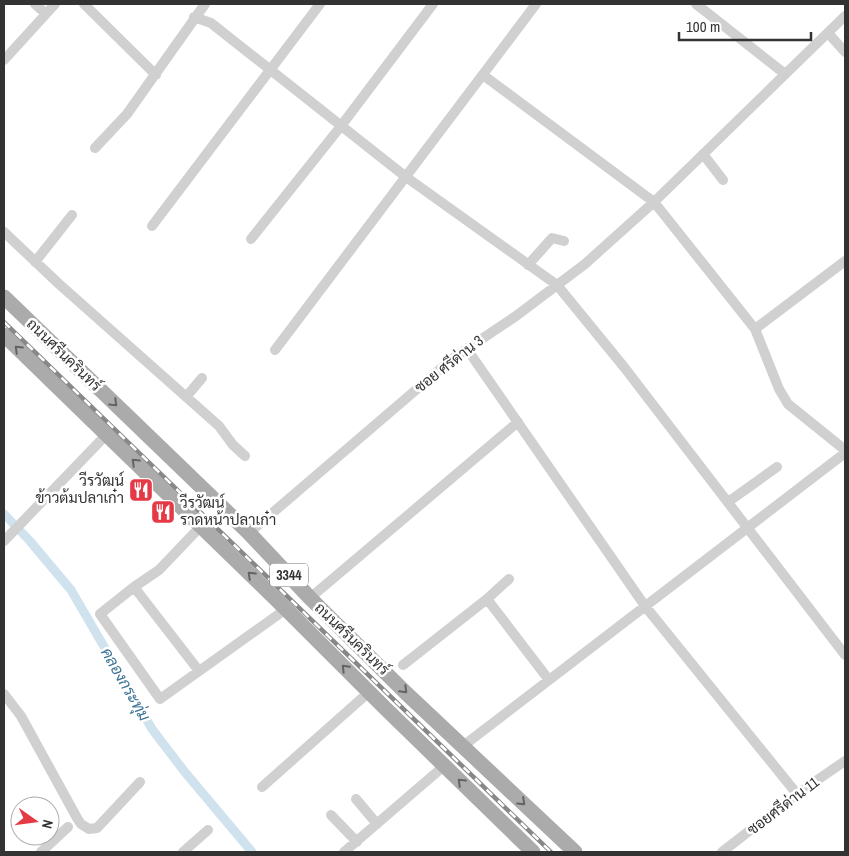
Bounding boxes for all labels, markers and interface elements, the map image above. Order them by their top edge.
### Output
scale bar [679,10,812,42]
text: 100 m [686,16,720,37]
street label: ถนนศรีนครินทร์ [22,314,106,396]
street label: ซอย ศรีด่าน 3 [410,330,488,397]
one-way arrow [15,346,24,355]
one-way arrow [109,397,118,406]
one-way arrow [132,459,141,468]
place label: วีรวัฒน์ ข้าวต้มปลาเก๋า [35,470,124,508]
restaurant icon: วีรวัฒน์ ข้าวต้มปลาเก๋า [128,477,154,503]
place label: วีรวัฒน์ ราดหน้าปลาเก๋า [180,492,276,530]
restaurant icon: วีรวัฒน์ ราดหน้าปลาเก๋า [150,499,176,525]
road number: 3344 [270,564,308,586]
one-way arrow [248,572,257,581]
street label: ถนนศรีนครินทร์ [310,598,394,680]
water label: คลองกระทุ่ม [95,643,156,725]
one-way arrow [341,665,350,674]
one-way arrow [398,684,407,693]
street label: ซอยศรีด่าน 11 [743,772,823,840]
one-way arrow [457,779,466,788]
north arrow [10,796,60,846]
one-way arrow [516,796,525,805]
text: N [38,818,57,830]

